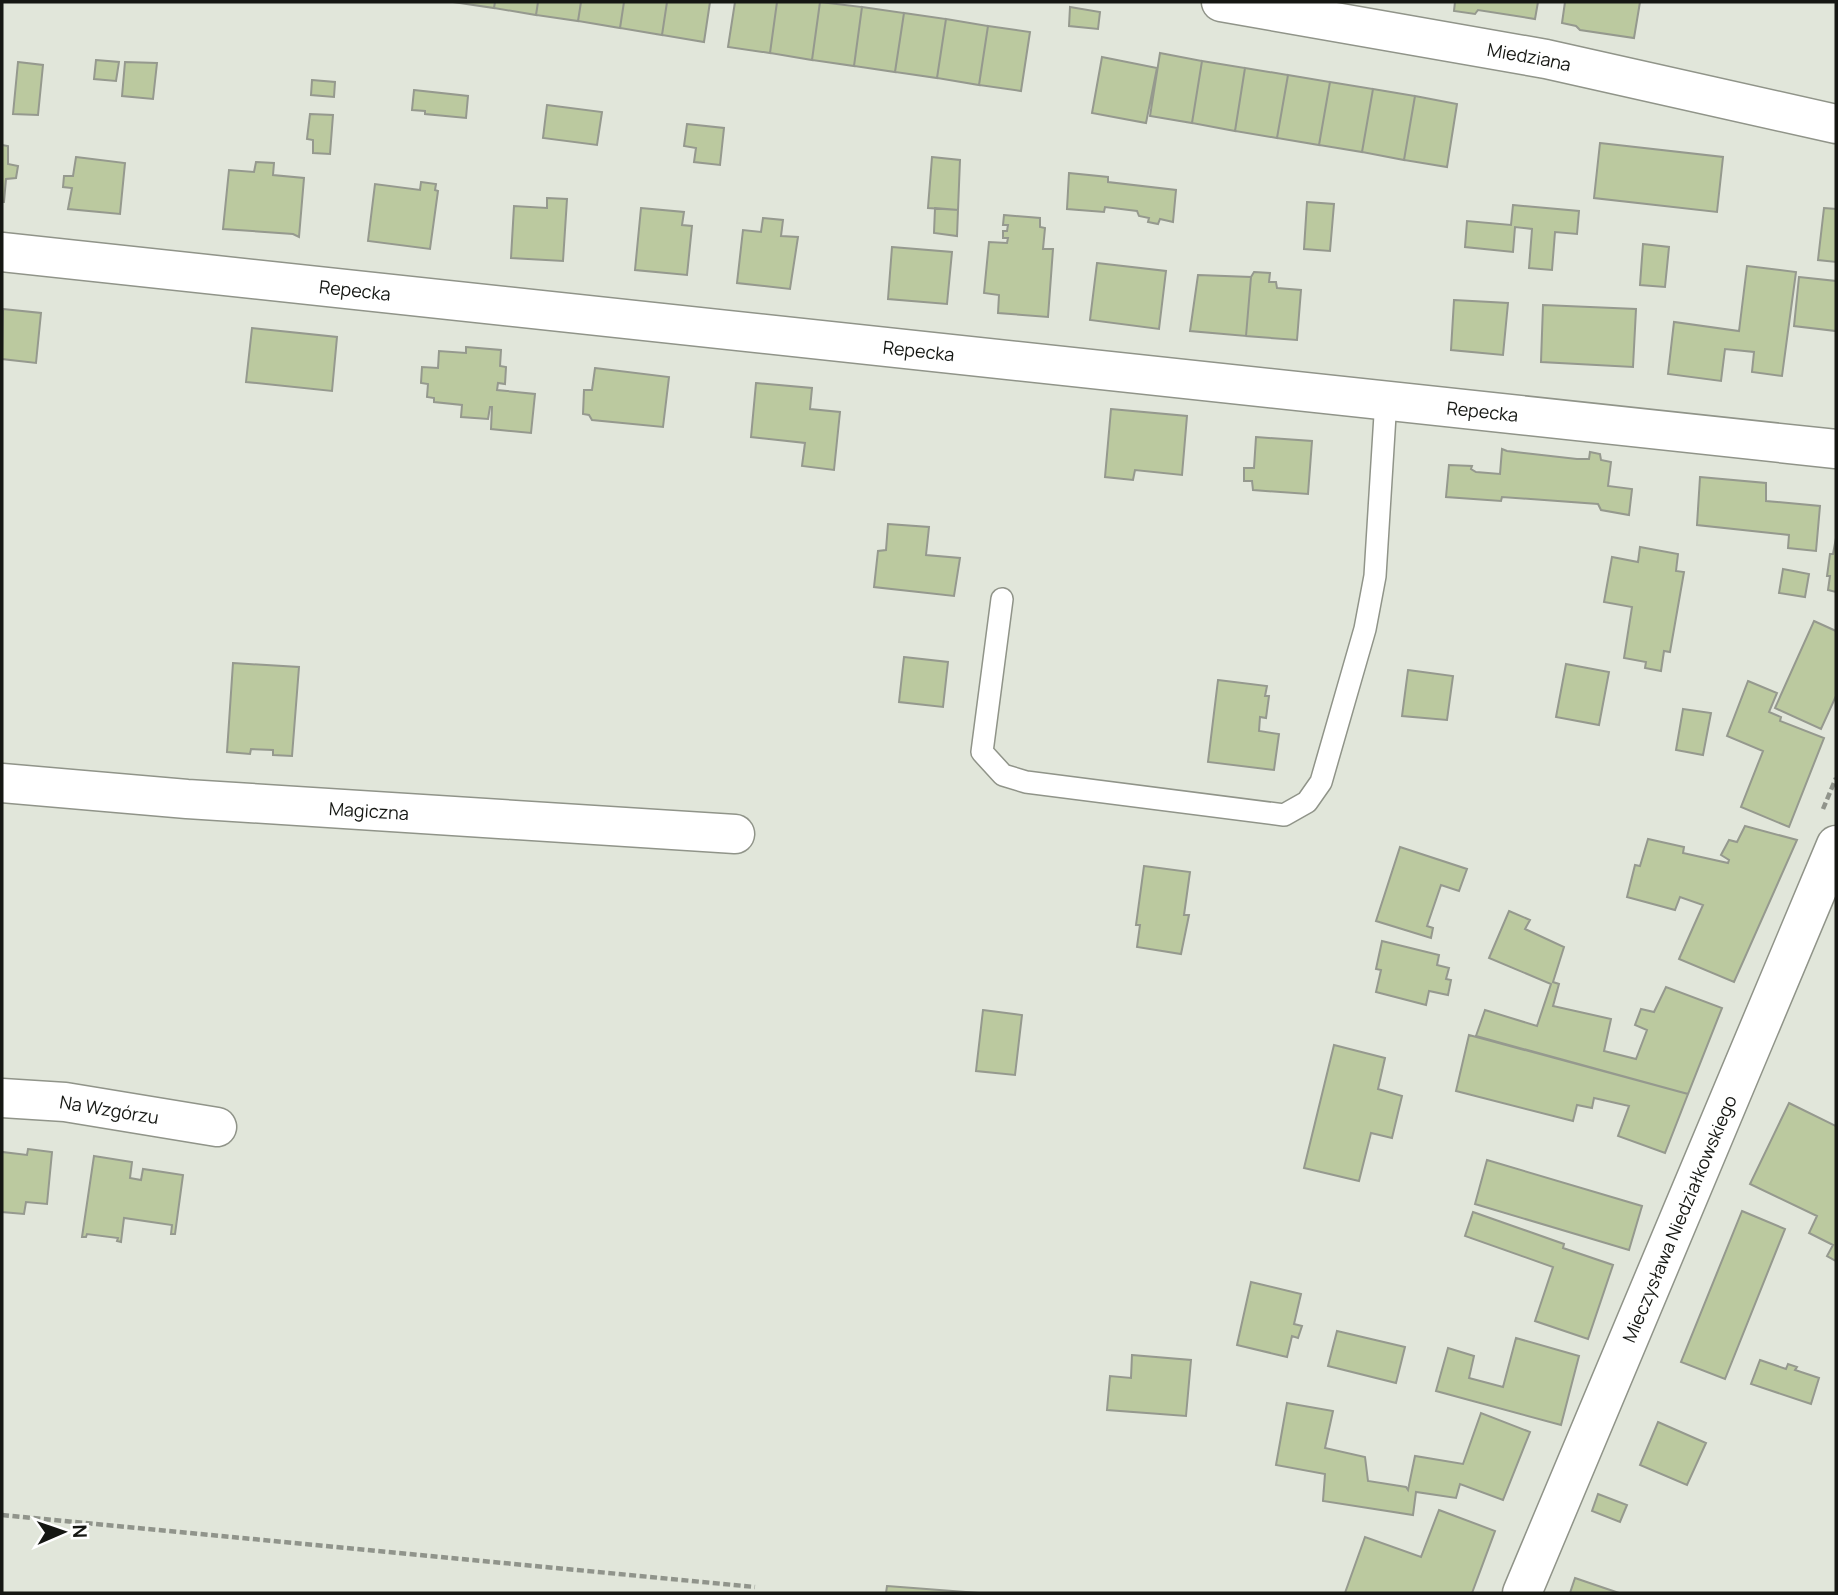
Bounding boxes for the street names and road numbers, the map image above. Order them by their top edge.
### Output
street label: Miedziana [1485,37,1574,76]
street label: Repecka [318,274,392,306]
street label: Repecka [882,335,956,366]
street label: Repecka [1446,395,1519,427]
street label: Magiczna [328,796,410,825]
street label: Na Wzgórzu [58,1089,161,1129]
street label: Mieczysława Niedziałkowskiego [1617,1091,1742,1346]

